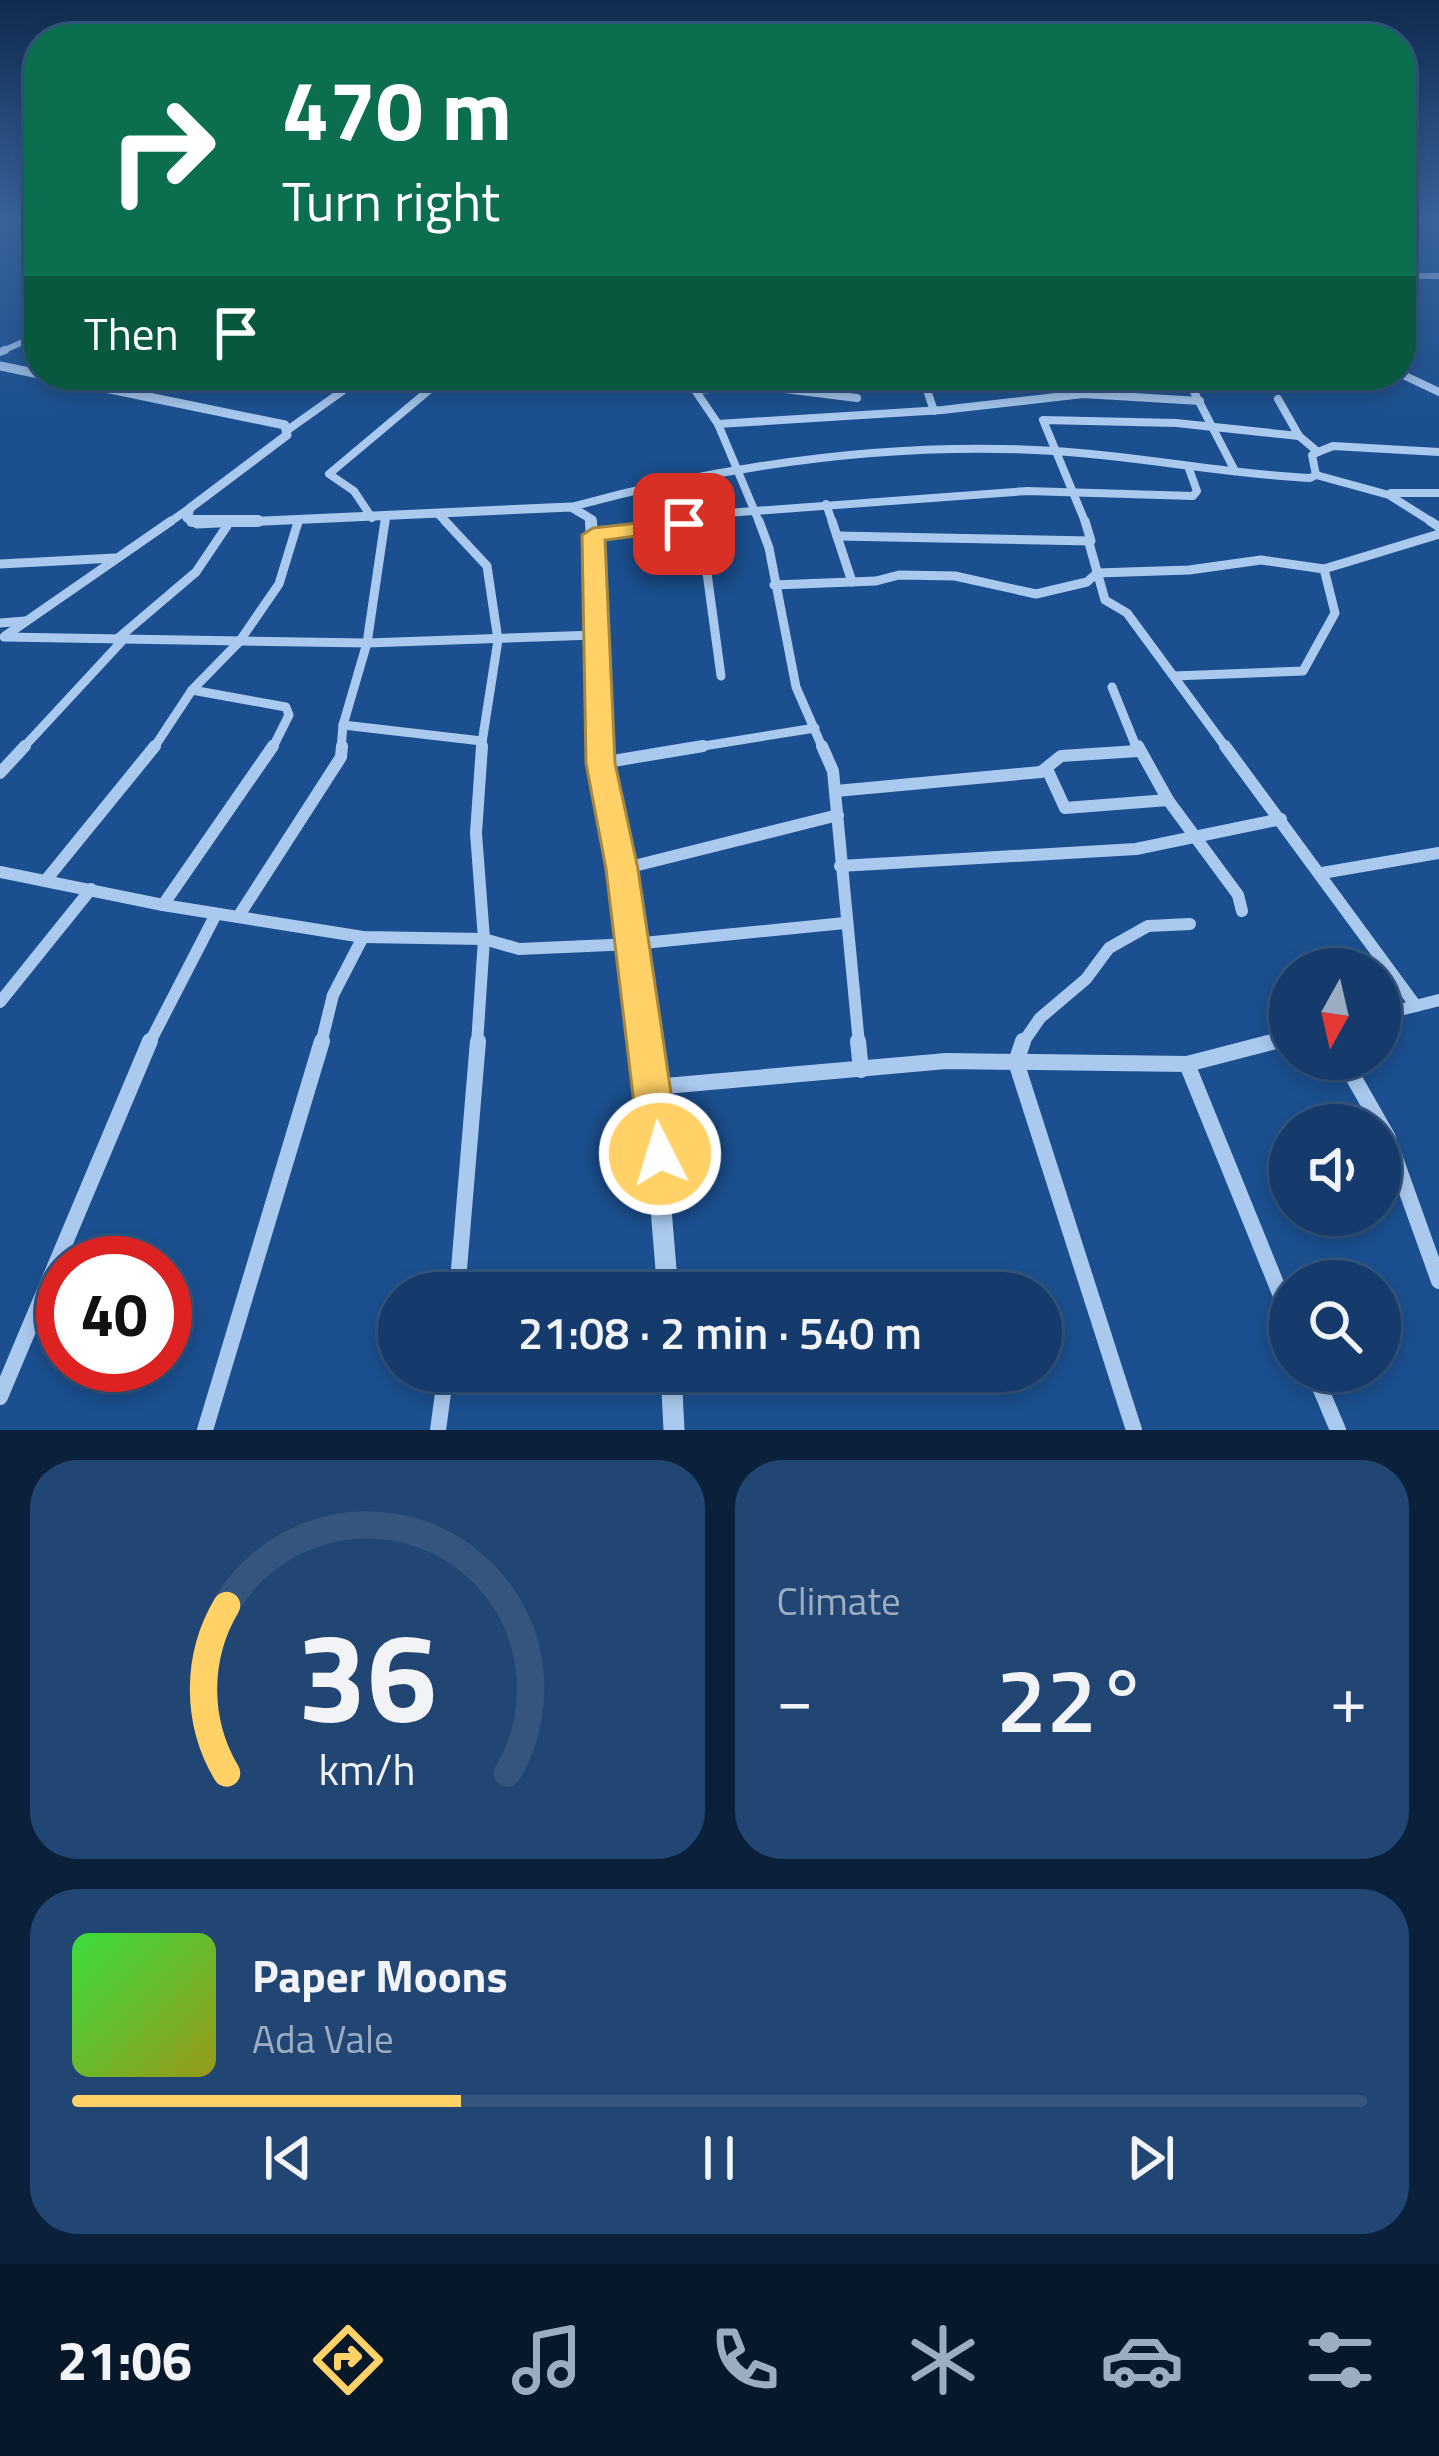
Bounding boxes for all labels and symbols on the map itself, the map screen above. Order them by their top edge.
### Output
pin [633,473,735,575]
north arrow [1269,948,1401,1080]
position arrow [597,1091,723,1217]
speed limit sign: 40 [36,1236,192,1392]

